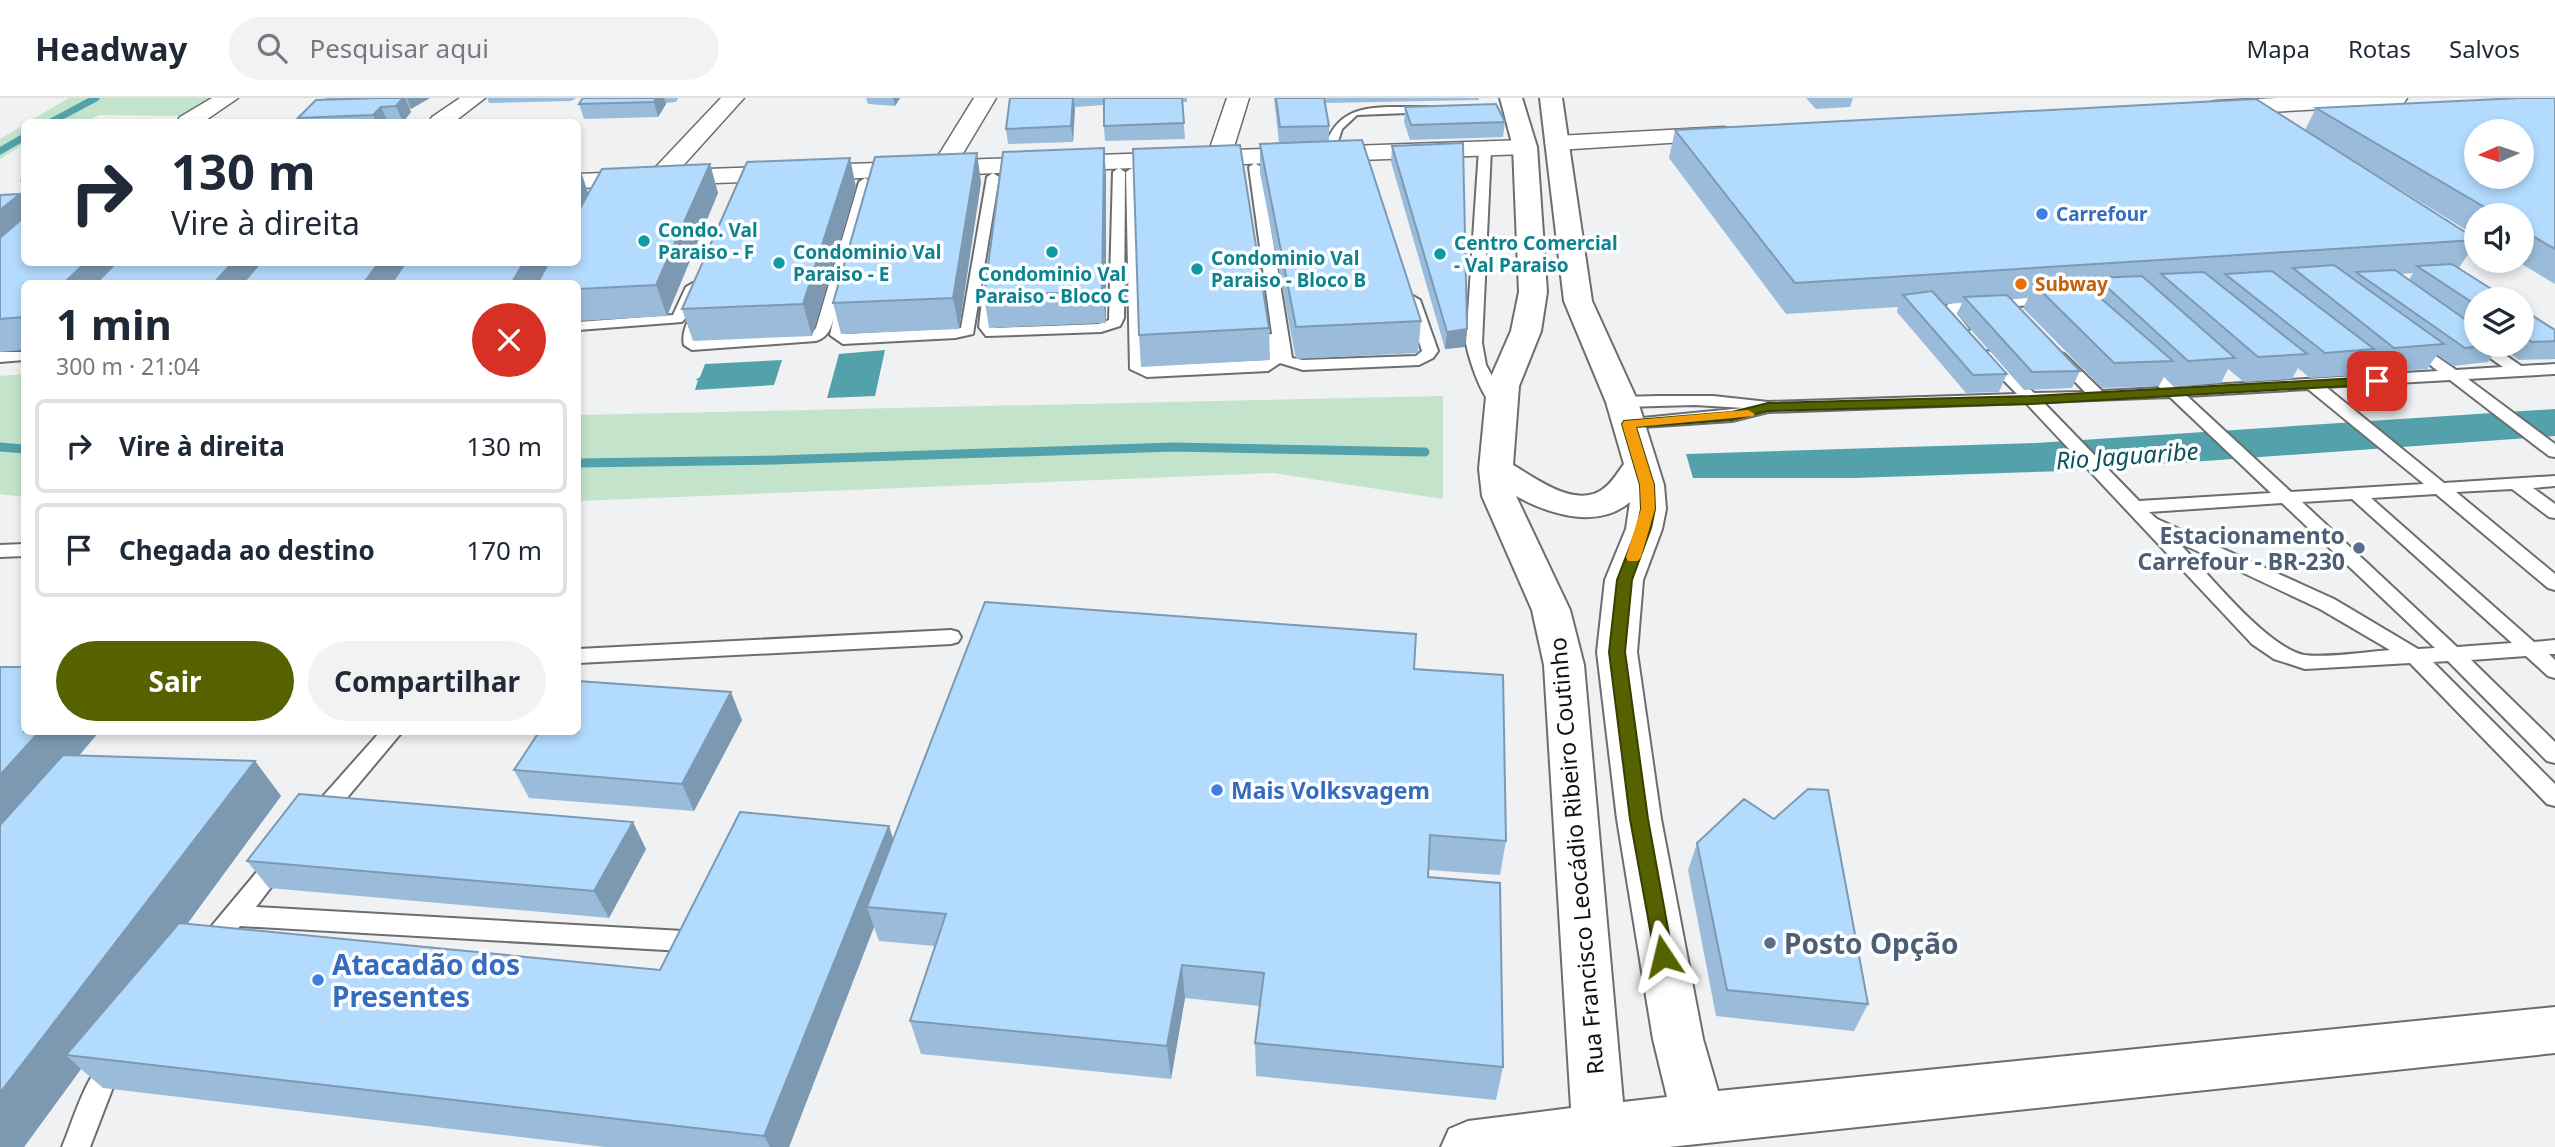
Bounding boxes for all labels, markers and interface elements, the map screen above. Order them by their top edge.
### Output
search box [229,17,719,80]
text: Headway [35,26,187,71]
icon: search [253,29,291,67]
text: Pesquisar aqui [309,30,489,66]
text: Mapa [2246,32,2310,65]
text: Rotas [2348,32,2411,65]
text: Salvos [2449,32,2520,65]
north arrow [2464,119,2534,189]
map controls [2464,119,2534,357]
text: 130 m [171,138,316,204]
icon: right [56,147,147,238]
text: Vire à direita [171,201,360,244]
place label: Carrefour [2056,201,2148,227]
button: sound [2464,203,2534,273]
marker: Carrefour [2034,206,2050,222]
place label: Condo. Val Paraiso - F [658,217,758,265]
place label: Centro Comercial - Val Paraiso [1454,230,1618,278]
marker: Condo. Val Paraiso - F [636,233,652,249]
place label: Condominio Val Paraiso - E [793,239,941,287]
marker: Condominio Val Paraiso - Bloco C [1044,244,1060,260]
place label: Condominio Val Paraiso - Bloco B [1211,245,1366,293]
marker: Centro Comercial - Val Paraiso [1432,246,1448,262]
marker: Condominio Val Paraiso - E [771,255,787,271]
place label: Condominio Val Paraiso - Bloco C [975,261,1129,309]
marker: Condominio Val Paraiso - Bloco B [1189,261,1205,277]
place label: Subway [2035,271,2108,297]
marker: Subway [2013,276,2029,292]
button: layers [2464,287,2534,357]
text: 1 min [56,295,172,352]
button: close [472,303,546,377]
text: 300 m · 21:04 [56,350,200,382]
pin [2347,351,2407,411]
icon: arrive [2358,362,2396,400]
icon: right [60,427,98,465]
text: Vire à direita [119,428,285,464]
text: 130 m [466,428,542,464]
water label: Rio Jaguaribe [2055,434,2199,476]
place label: Estacionamento Carrefour - BR-230 [2138,519,2345,577]
icon: arrive [60,531,98,569]
text: Chegada ao destino [119,532,375,568]
text: 170 m [466,532,542,568]
marker: Estacionamento Carrefour - BR-230 [2351,540,2367,556]
street label: Rua Francisco Leocádio Ribeiro Coutinho [1541,636,1611,1076]
button: Sair [56,641,294,721]
button: Compartilhar [308,641,546,721]
place label: Mais Volksvagem [1231,774,1430,806]
marker: Mais Volksvagem [1209,782,1225,798]
position arrow [1626,919,1700,993]
place label: Posto Opção [1784,924,1958,962]
marker: Posto Opção [1762,935,1778,951]
place label: Atacadão dos Presentes [332,945,520,1015]
marker: Atacadão dos Presentes [310,972,326,988]

